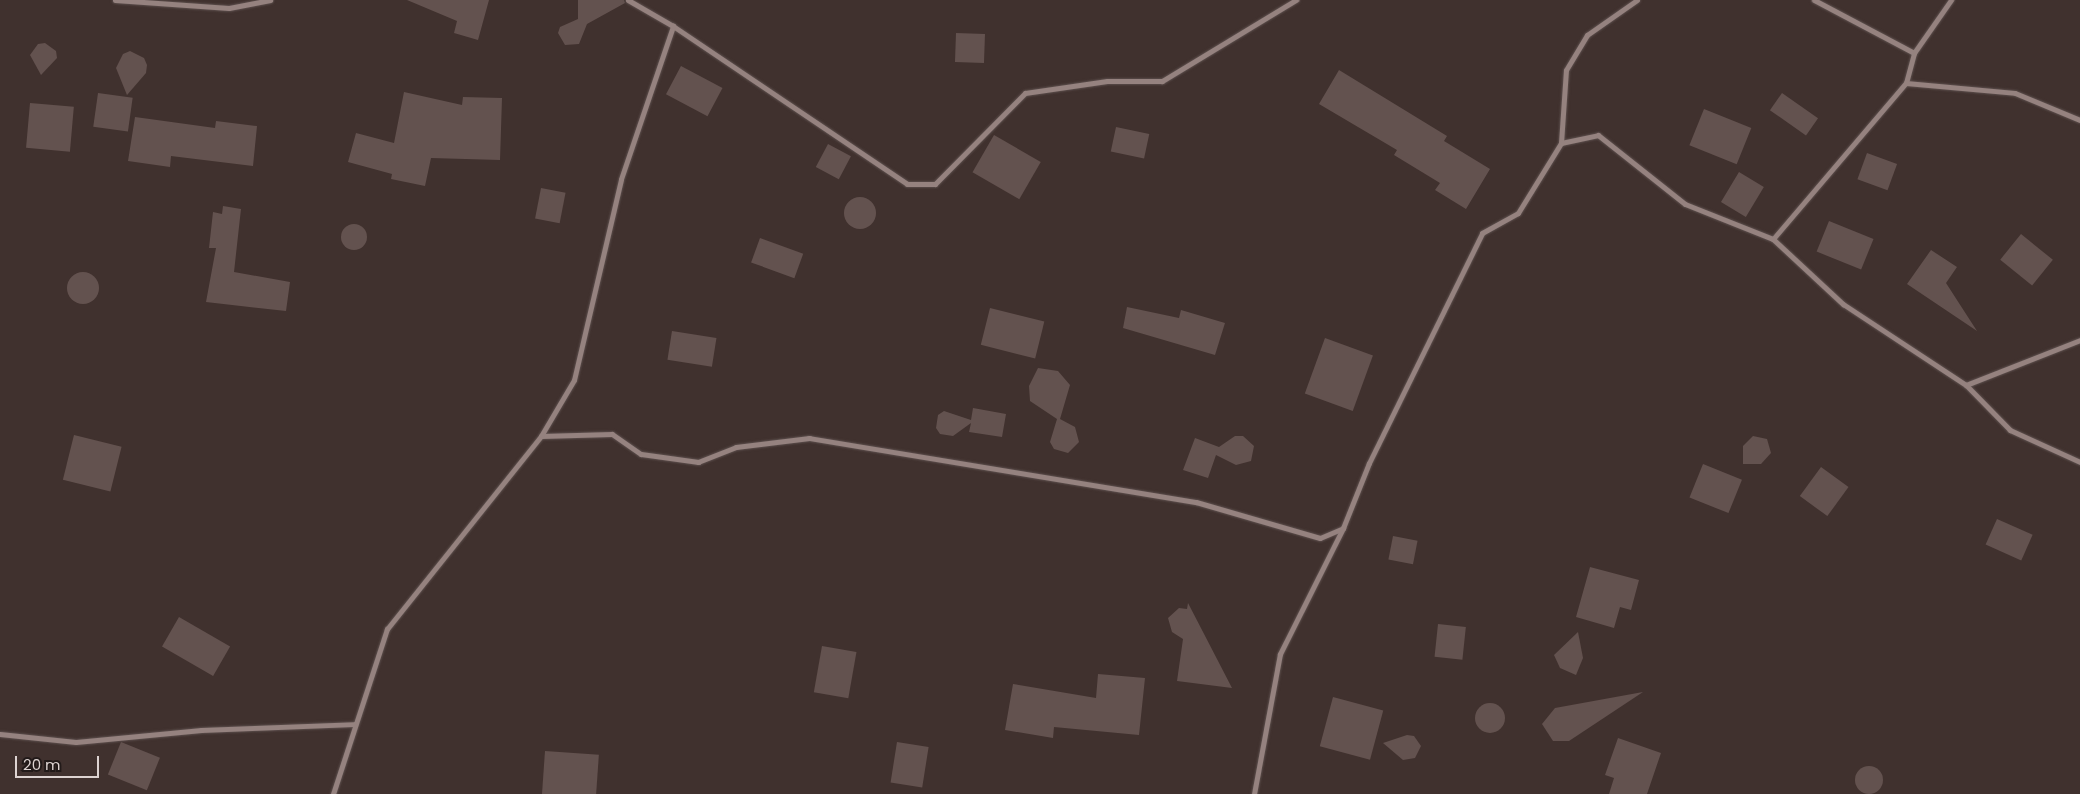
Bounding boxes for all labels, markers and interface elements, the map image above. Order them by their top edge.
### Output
scale bar [18,746,101,778]
text: 20 m [23,754,61,775]

